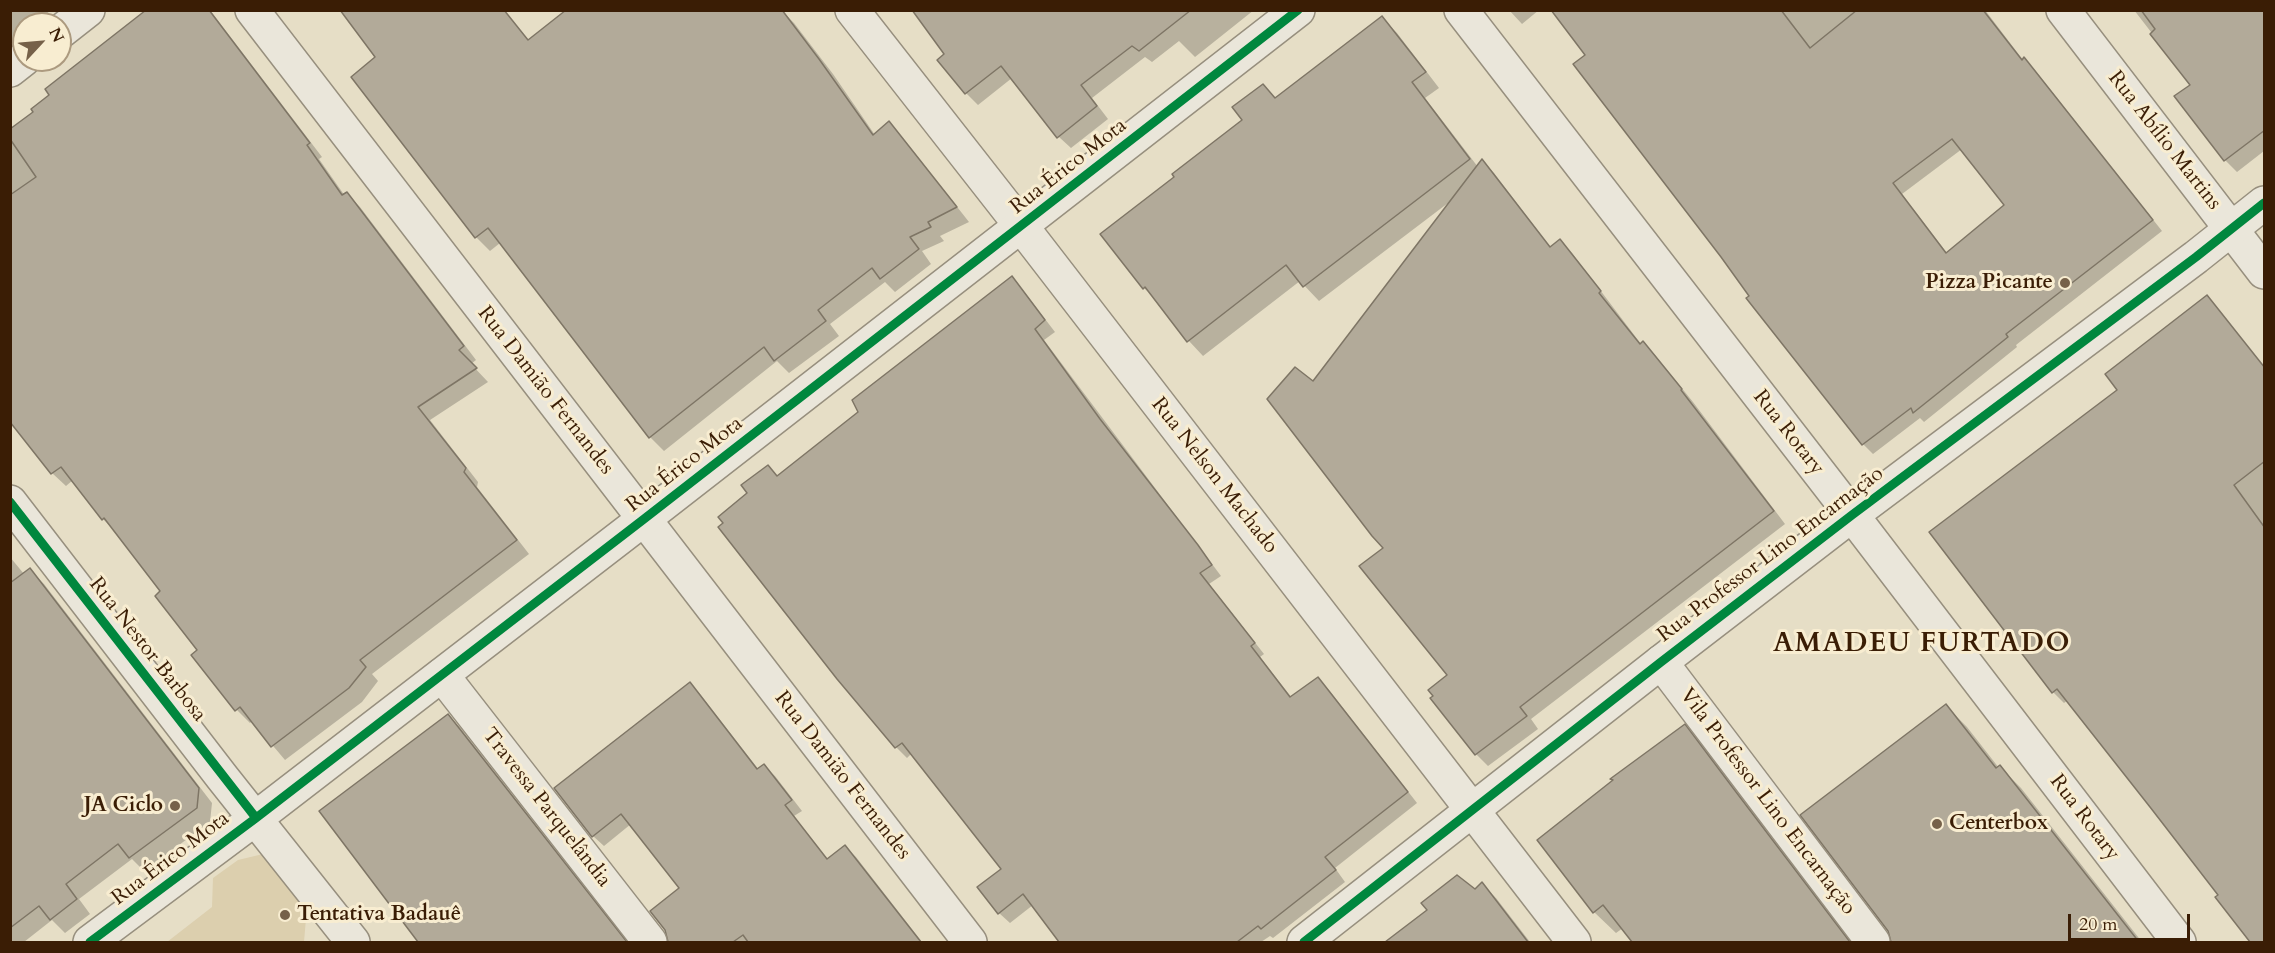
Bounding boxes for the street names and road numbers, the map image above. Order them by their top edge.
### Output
street label: Rua Abílio Martins [2102,67,2226,215]
street label: Rua Érico Mota [1006,114,1132,220]
street label: Rua Damião Fernandes [471,302,619,480]
street label: Rua Rotary [1747,385,1829,481]
street label: Rua Nelson Machado [1145,393,1283,559]
street label: Rua Érico Mota [622,412,748,518]
street label: Rua Professor Lino Encarnação [1653,462,1889,648]
street label: Rua Nestor Barbosa [83,573,211,727]
street label: Vila Professor Lino Encarnação [1674,684,1860,920]
street label: Rua Damião Fernandes [768,687,916,865]
street label: Travessa Parquelândia [476,723,616,893]
street label: Rua Rotary [2043,770,2125,866]
street label: Rua Érico Mota [107,807,235,911]

